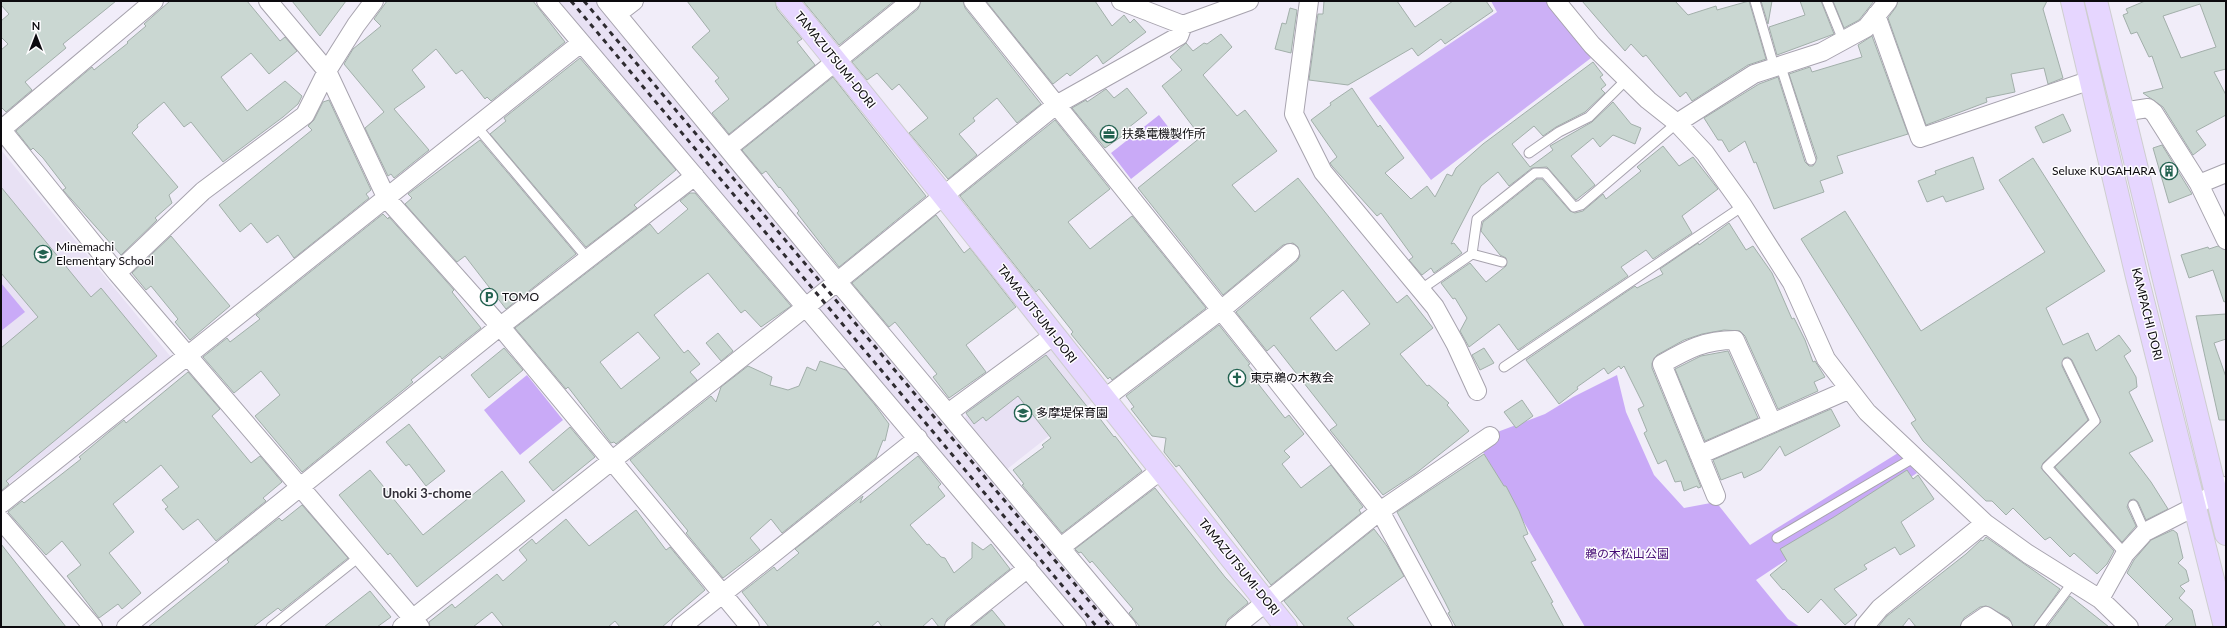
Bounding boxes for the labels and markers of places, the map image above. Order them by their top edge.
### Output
office icon: 扶桑電機製作所 [1099,124,1119,144]
place label: 扶桑電機製作所 [1122,126,1206,141]
building icon: Seluxe KUGAHARA [2159,161,2179,181]
place label: Seluxe KUGAHARA [2052,163,2157,178]
place label: Minemachi Elementary School [56,239,154,268]
school or university icon: Minemachi Elementary School [33,244,53,264]
parking icon: TOMO [479,287,499,307]
place label: TOMO [502,289,539,304]
church icon: 東京鵜の木教会 [1227,368,1247,388]
place label: 東京鵜の木教会 [1250,370,1334,385]
school or university icon: 多摩堤保育園 [1013,403,1033,423]
place label: 多摩堤保育園 [1036,405,1108,420]

